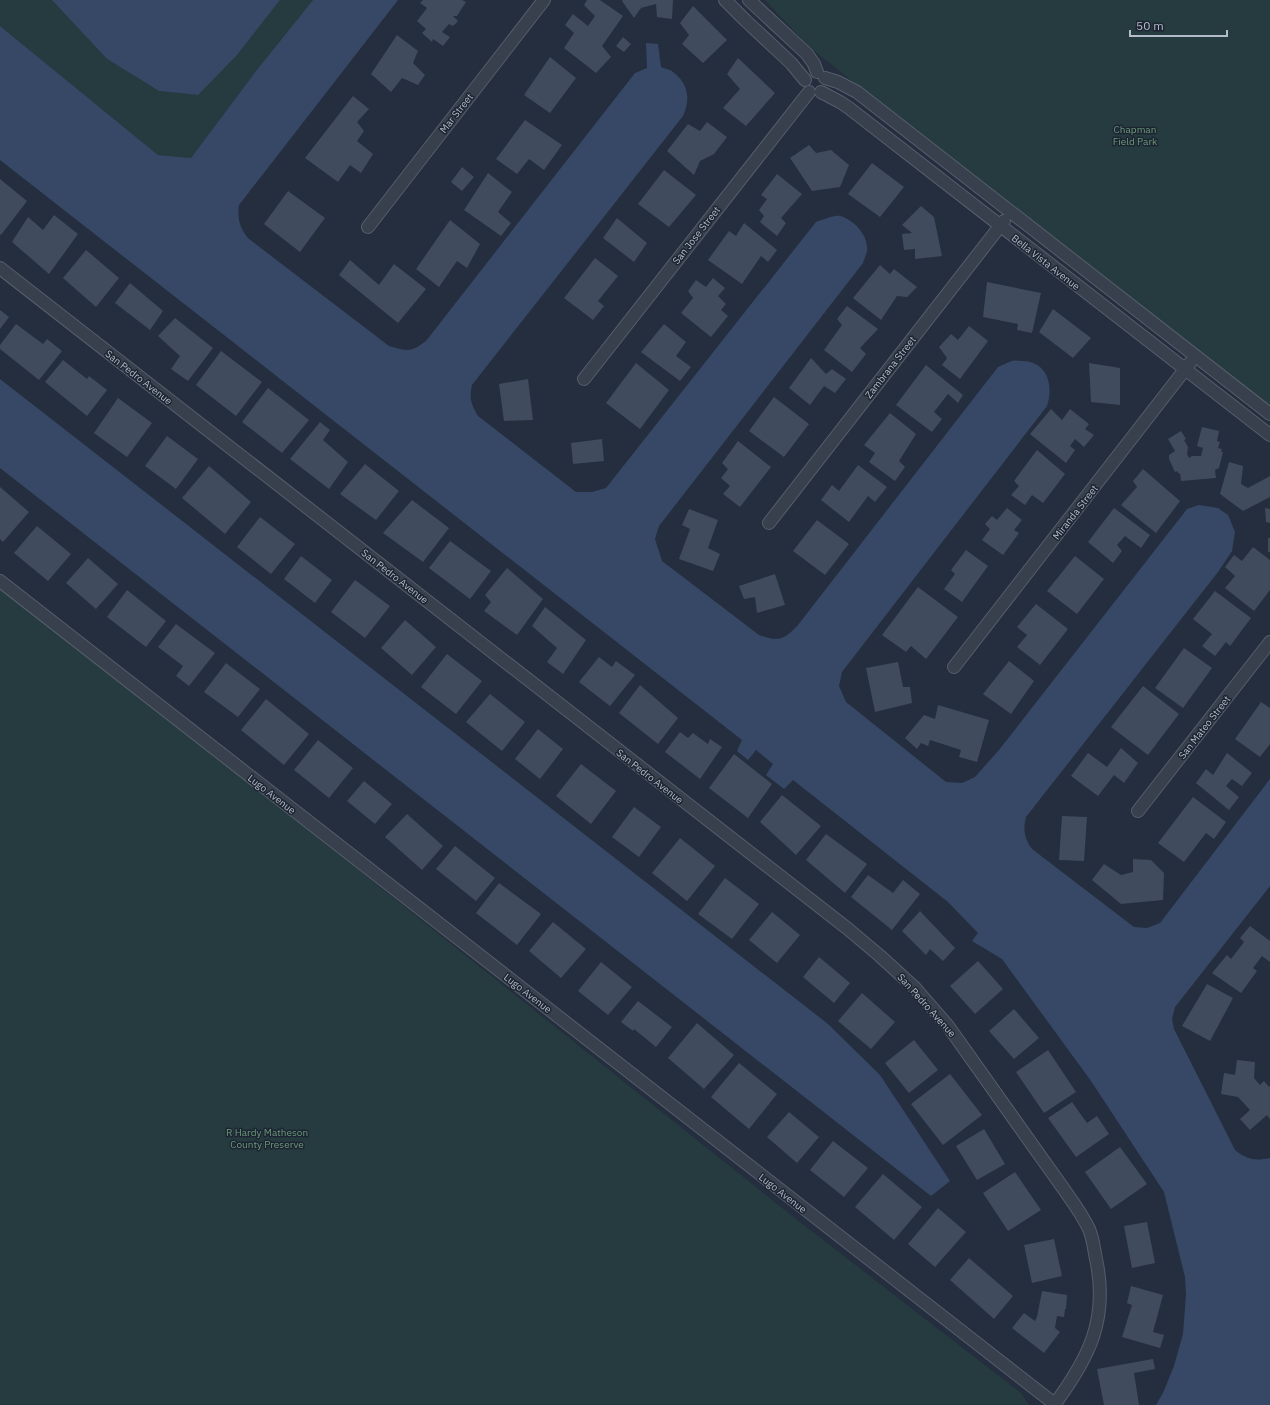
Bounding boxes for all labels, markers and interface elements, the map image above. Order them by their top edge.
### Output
scale bar [1130,12,1227,38]
text: 50 m [1136,18,1164,33]
street label: Mar Street [437,90,476,136]
park label: Chapman Field Park [1113,123,1158,148]
street label: San Jose Street [670,203,723,267]
street label: Bella Vista Avenue [1009,232,1083,293]
street label: Zambrana Street [862,333,919,401]
street label: San Pedro Avenue [103,347,175,408]
street label: Miranda Street [1050,482,1101,542]
street label: San Pedro Avenue [359,546,431,607]
street label: San Mateo Street [1176,693,1234,762]
street label: San Pedro Avenue [614,746,686,807]
street label: Lugo Avenue [245,772,299,817]
street label: Lugo Avenue [501,971,555,1016]
street label: San Pedro Avenue [895,971,959,1040]
park label: R Hardy Matheson County Preserve [226,1126,308,1151]
street label: Lugo Avenue [756,1171,810,1216]

